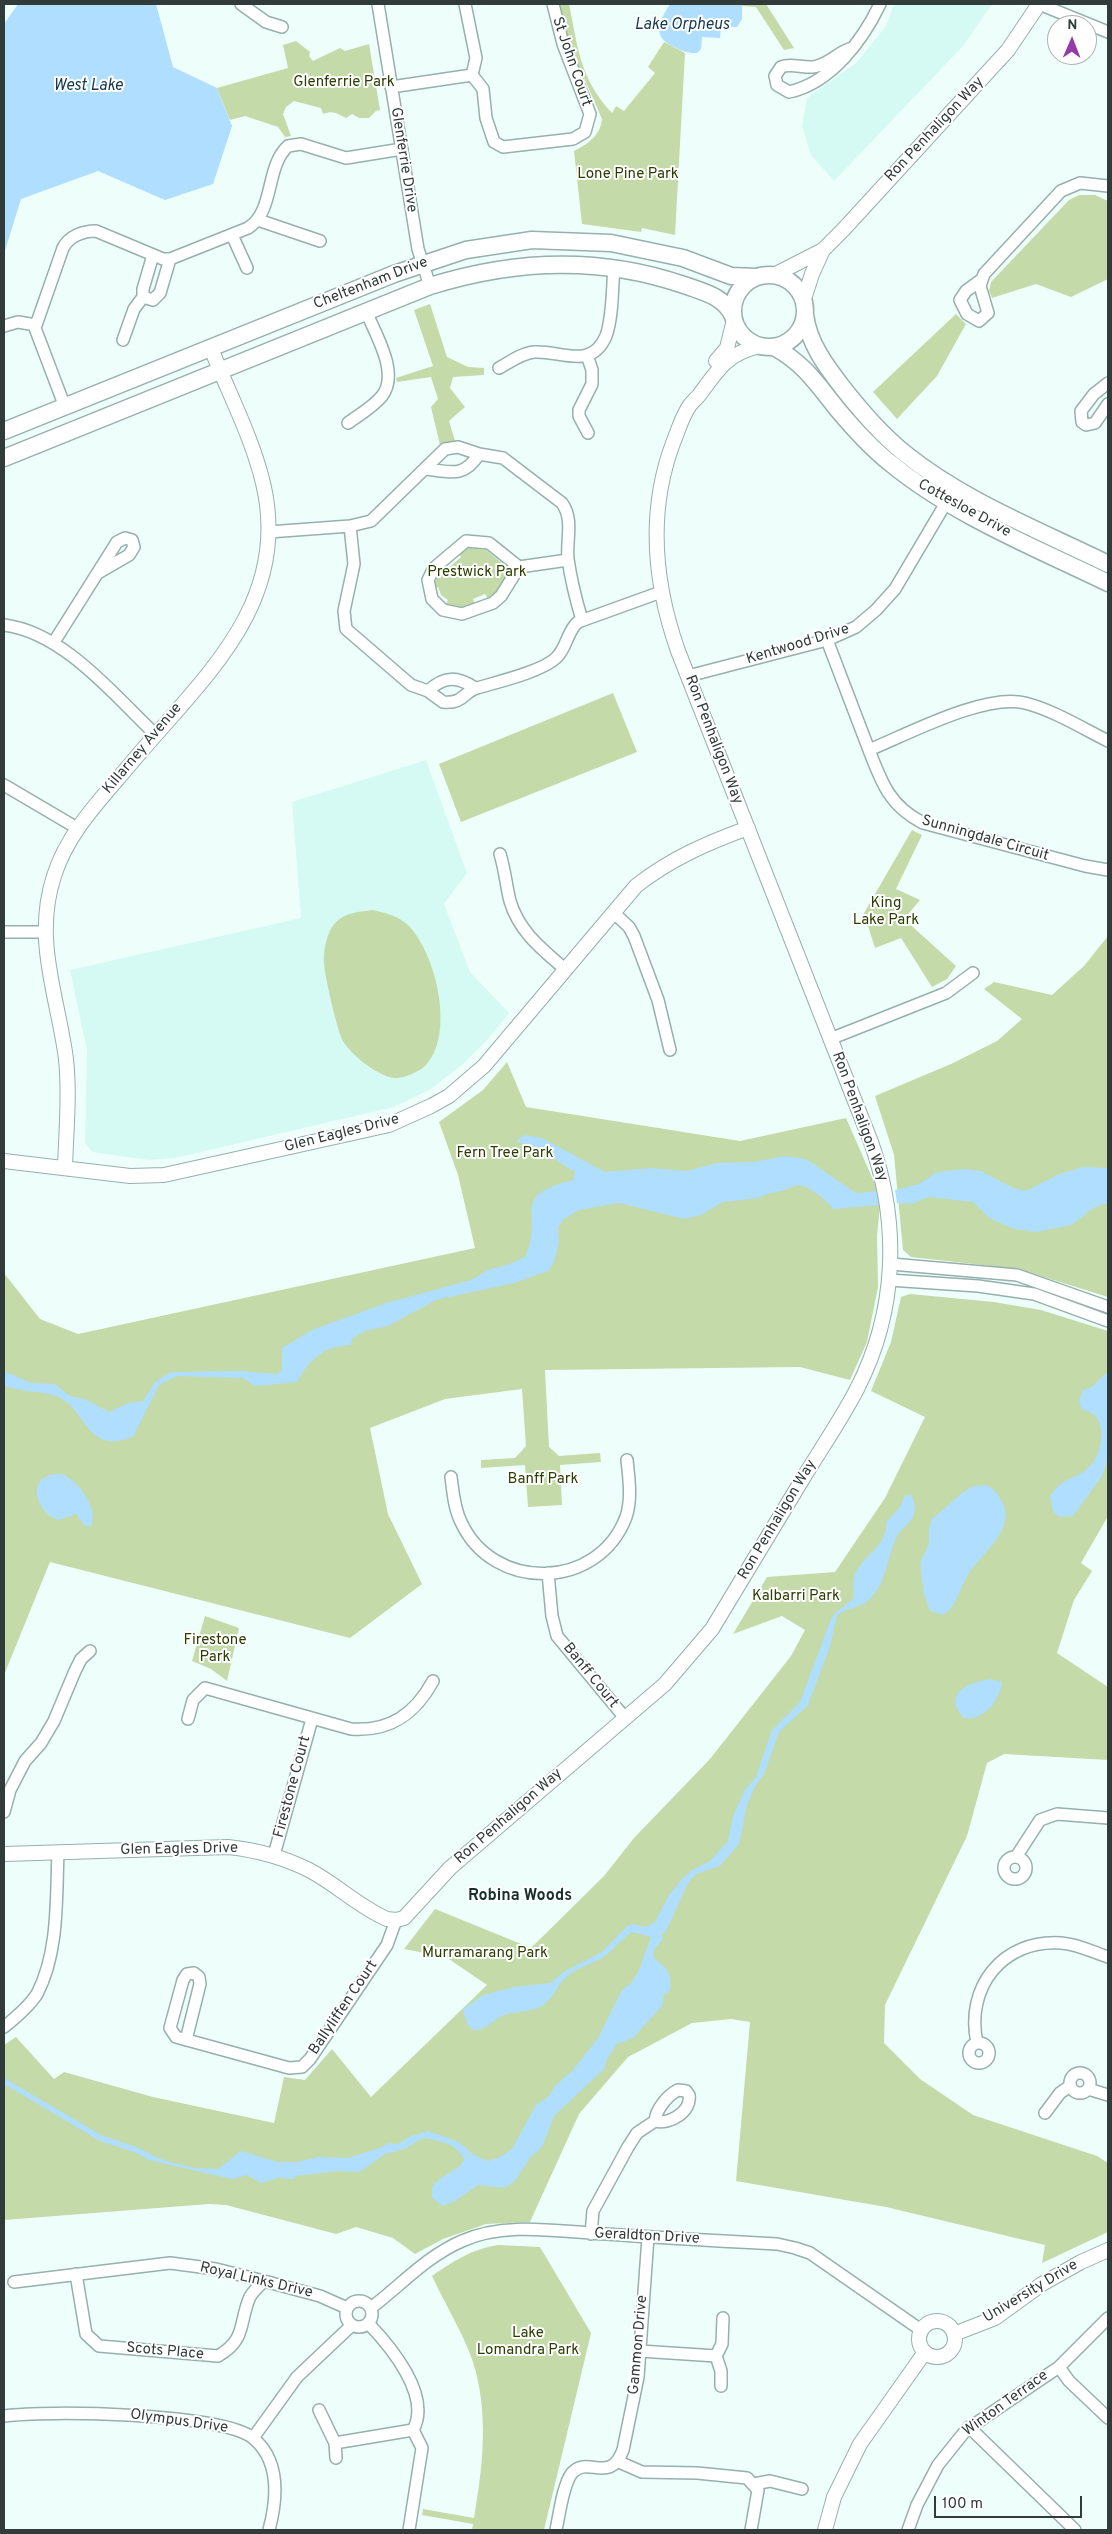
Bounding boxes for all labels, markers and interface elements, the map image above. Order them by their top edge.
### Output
street label: St John Court [547,15,595,109]
north arrow [1047,15,1097,65]
water label: Lake Orpheus [634,16,730,36]
text: N [1067,17,1077,34]
park label: Glenferrie Park [293,74,395,92]
street label: Ron Penhaligon Way [882,74,988,186]
water label: West Lake [53,77,123,97]
street label: Glenferrie Drive [386,106,420,214]
park label: Lone Pine Park [577,166,679,184]
street label: Cheltenham Drive [311,254,431,314]
street label: Cottesloe Drive [914,476,1014,542]
park label: Prestwick Park [427,564,527,582]
street label: Kentwood Drive [744,621,852,669]
street label: Ron Penhaligon Way [680,673,746,807]
street label: Killarney Avenue [100,700,186,798]
street label: Sunningdale Circuit [919,812,1051,866]
park label: King Lake Park [853,895,919,930]
street label: Ron Penhaligon Way [827,1050,891,1184]
street label: Glen Eagles Drive [283,1111,401,1157]
park label: Fern Tree Park [457,1145,553,1163]
street label: Ron Penhaligon Way [735,1457,821,1583]
park label: Banff Park [507,1471,579,1489]
park label: Kalbarri Park [752,1588,840,1606]
park label: Firestone Park [183,1632,247,1667]
street label: Banff Court [558,1640,622,1712]
street label: Firestone Court [271,1734,315,1840]
street label: Ron Penhaligon Way [451,1765,567,1869]
street label: Glen Eagles Drive [120,1840,238,1860]
district label: Robina Woods [468,1887,572,1907]
park label: Murramarang Park [422,1945,548,1963]
street label: Ballyliffen Court [306,1957,382,2059]
street label: Geraldton Drive [594,2225,700,2249]
street label: University Drive [980,2257,1082,2327]
street label: Royal Links Drive [198,2259,314,2303]
street label: Gammon Drive [626,2294,652,2396]
park label: Lake Lomandra Park [477,2325,579,2360]
street label: Scots Place [125,2340,205,2364]
street label: Winton Terrace [960,2367,1052,2441]
street label: Olympus Drive [129,2406,229,2438]
scale bar [937,2486,1084,2518]
text: 100 m [942,2495,983,2514]

